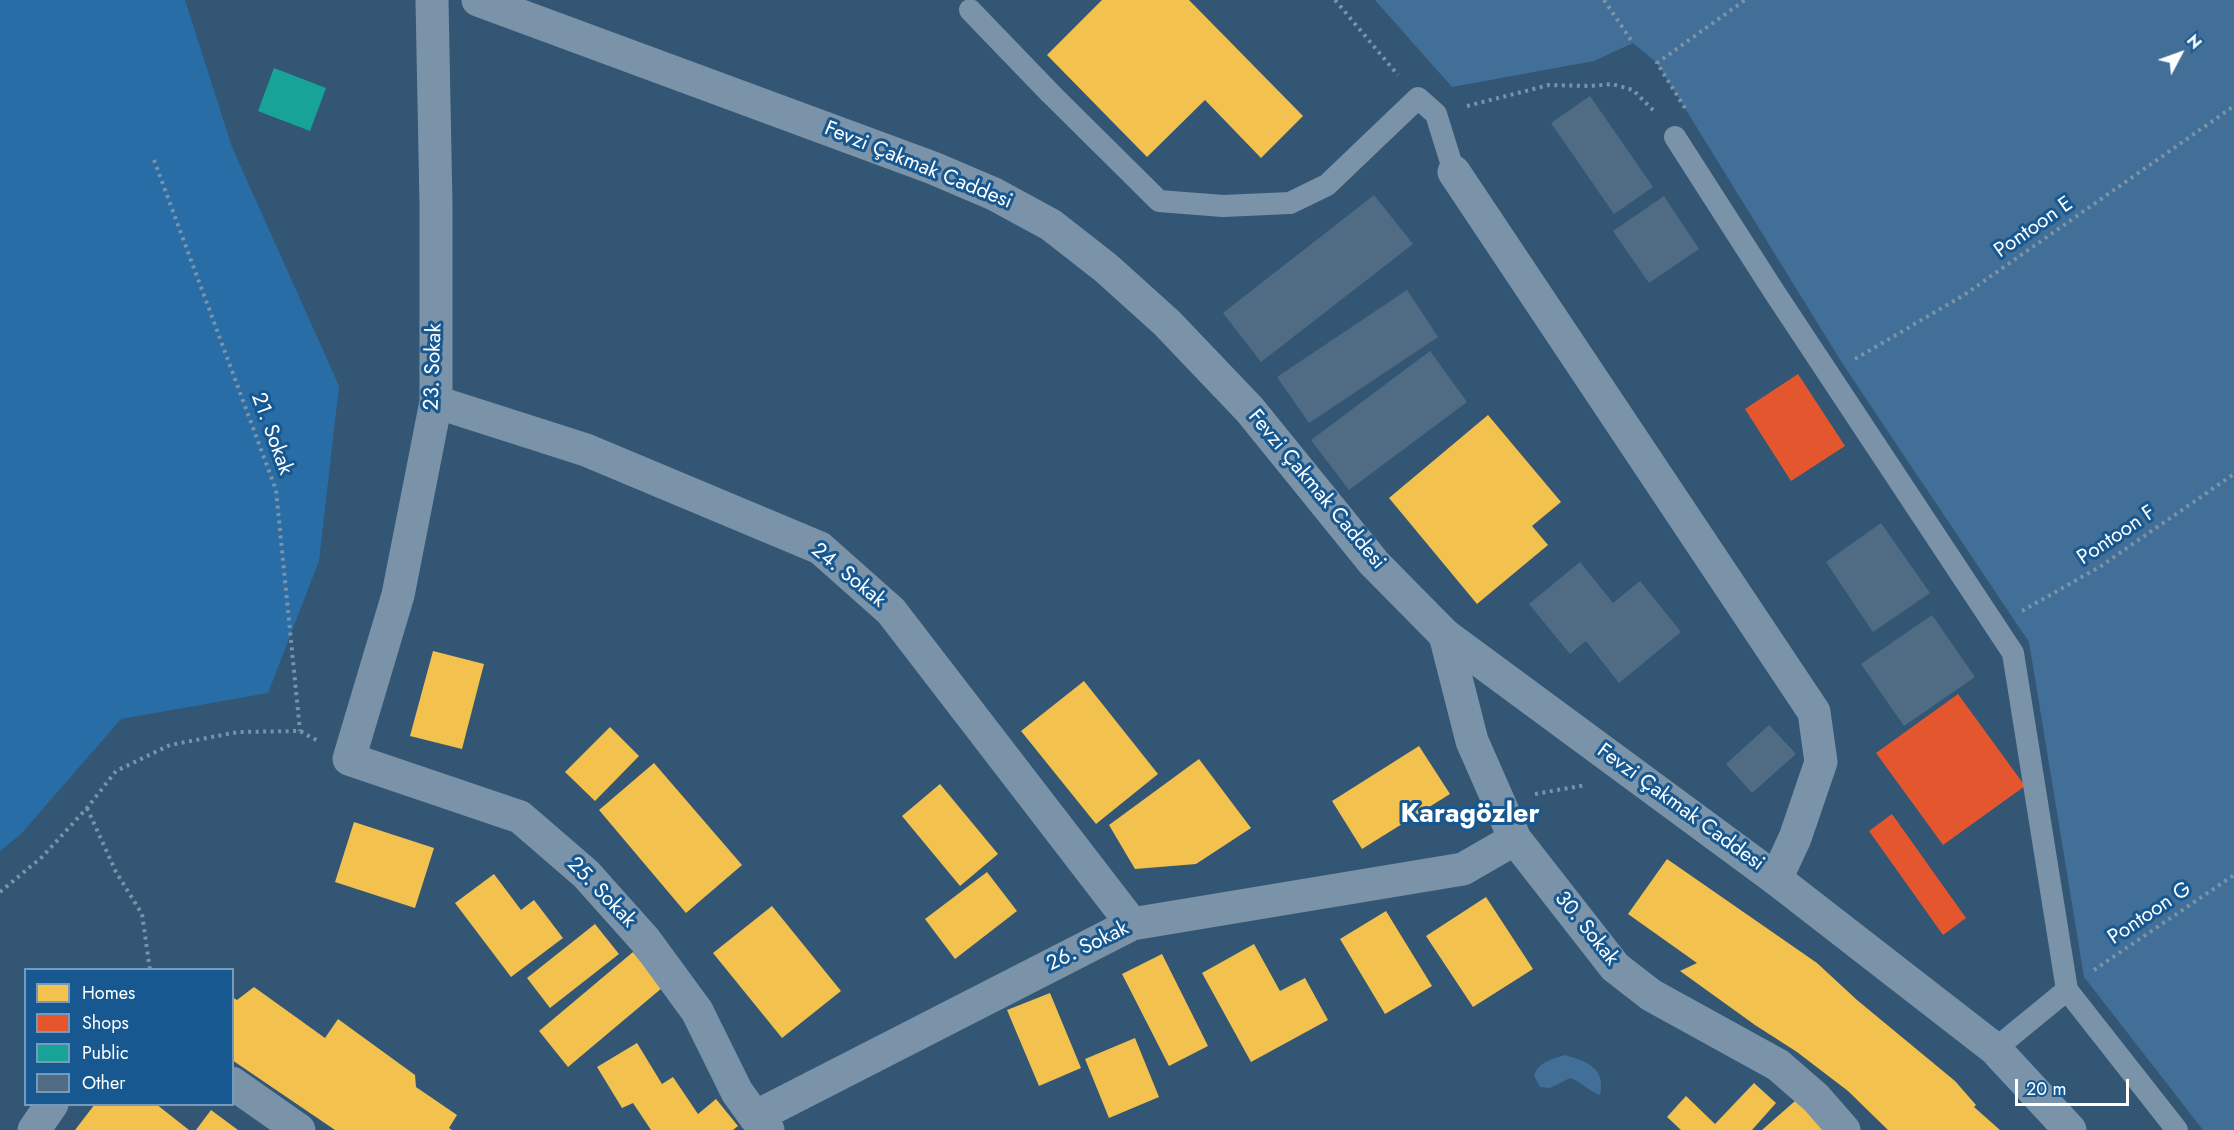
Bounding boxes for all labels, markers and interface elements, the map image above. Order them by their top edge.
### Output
north arrow [2150,24,2210,84]
text: N [2181,30,2207,54]
street label: Fevzi Çakmak Caddesi [820,117,1016,215]
street label: Pontoon E [1990,192,2078,264]
street label: 23. Sokak [420,323,448,411]
street label: 21. Sokak [245,389,297,479]
street label: Fevzi Çakmak Caddesi [1242,405,1390,575]
street label: Pontoon F [2073,501,2161,571]
street label: 24. Sokak [806,538,890,614]
street label: Fevzi Çakmak Caddesi [1591,739,1769,877]
district label: Karagözler [1400,799,1540,831]
street label: 25. Sokak [561,853,641,933]
street label: Pontoon G [2104,877,2196,951]
street label: 30. Sokak [1548,887,1624,971]
street label: 26. Sokak [1043,916,1133,978]
legend [24,968,234,1106]
text: Homes [82,980,135,1006]
text: Shops [82,1010,129,1036]
text: Public [82,1040,129,1066]
scale bar [2018,1067,2132,1105]
text: Other [82,1070,125,1096]
text: 20 m [2026,1076,2066,1102]

